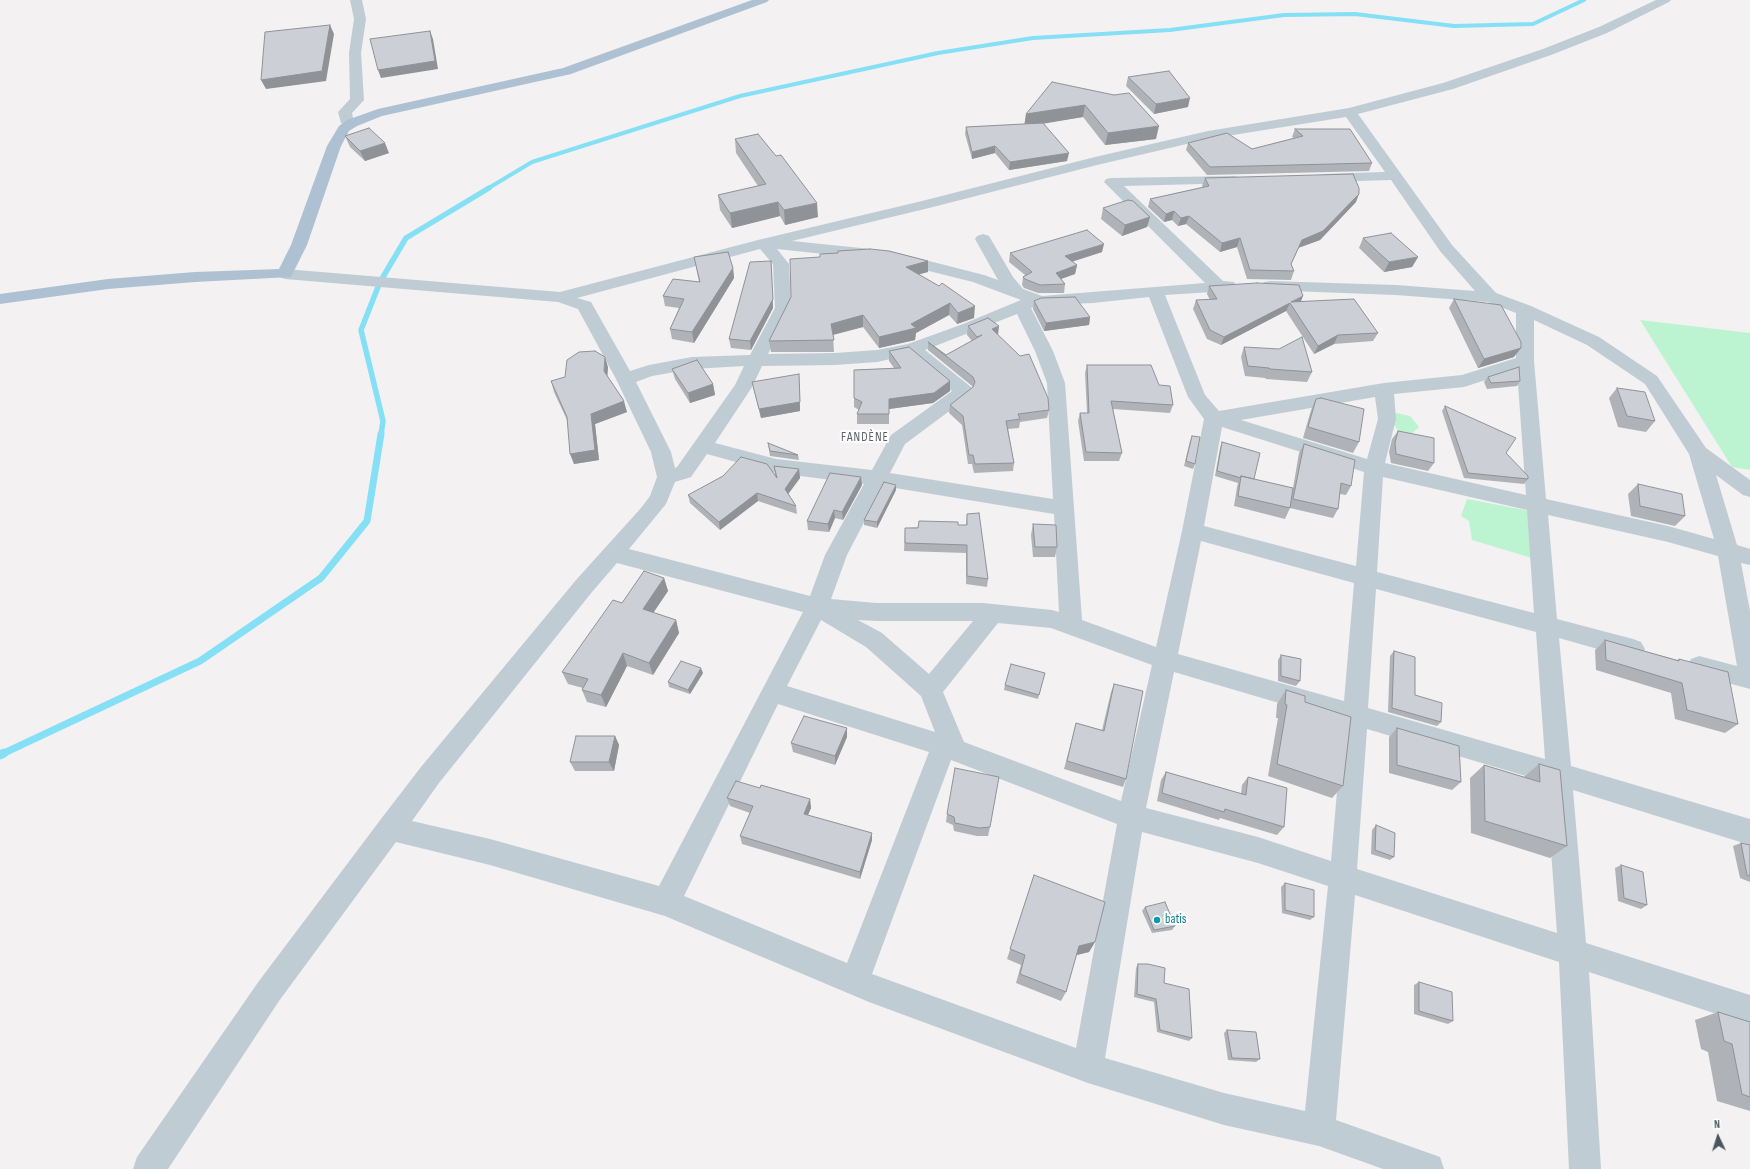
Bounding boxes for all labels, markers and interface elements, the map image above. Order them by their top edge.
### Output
district label: FANDÈNE [841,430,889,446]
place label: batis [1165,912,1186,928]
marker: batis [1152,915,1162,925]
north arrow [1698,1117,1738,1157]
text: N [1714,1118,1721,1131]

